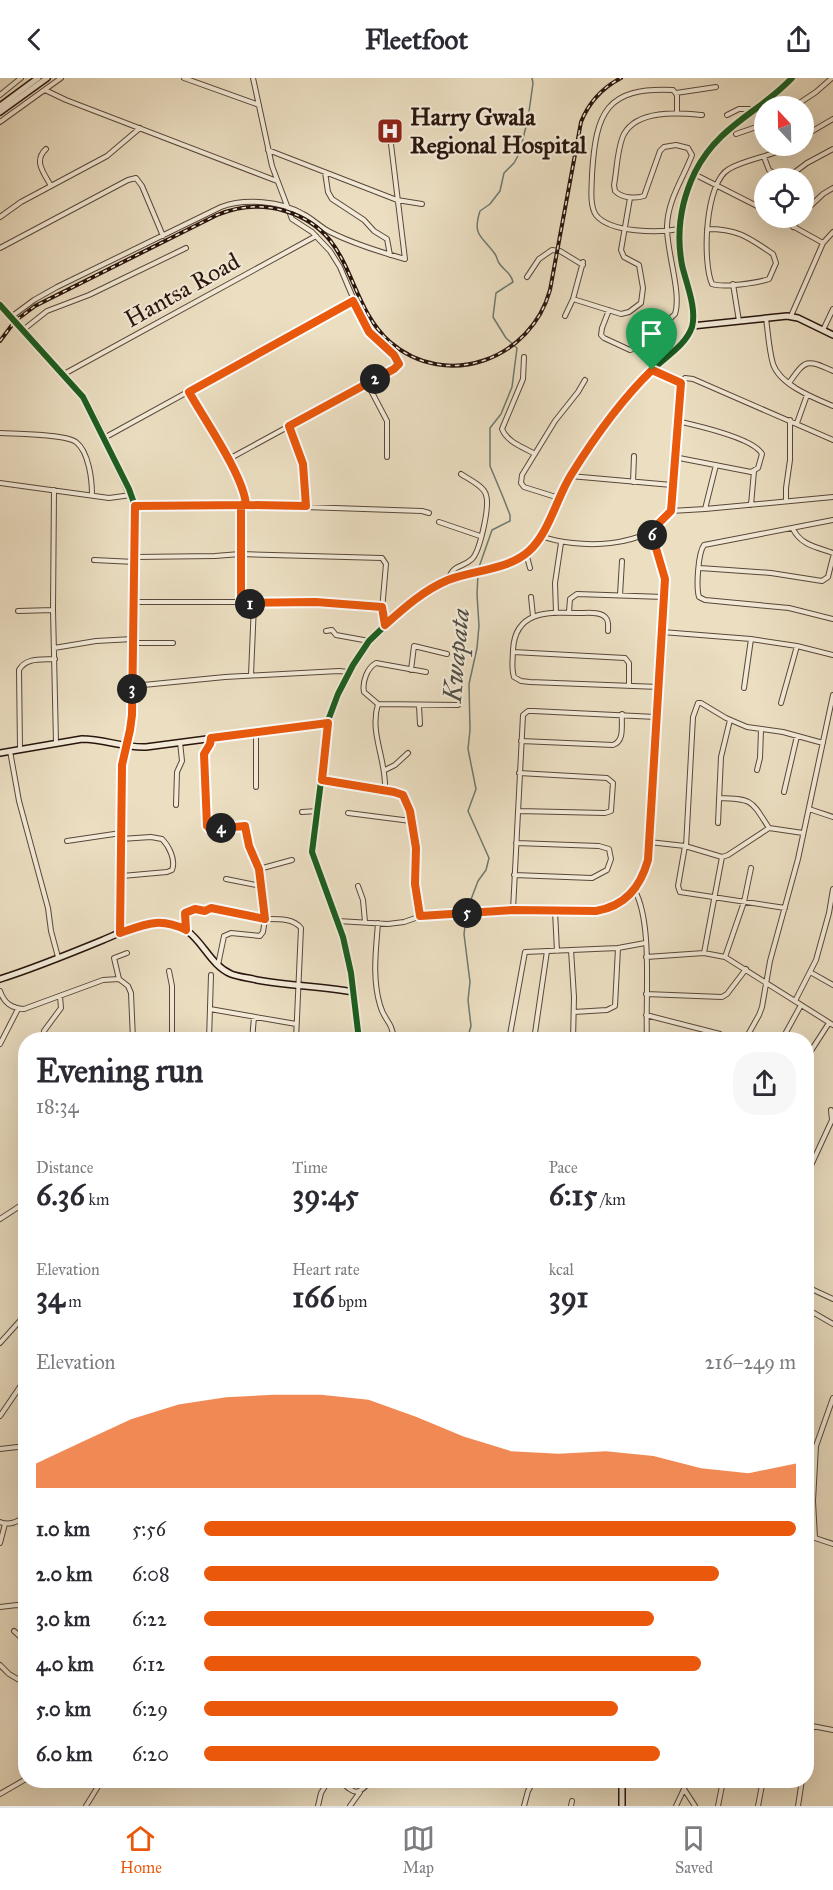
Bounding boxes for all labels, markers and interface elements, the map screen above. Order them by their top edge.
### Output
icon: back [18,23,51,56]
text: Fleetfoot [365,23,468,56]
icon: share [782,23,815,56]
north arrow [754,96,814,156]
map controls [754,96,814,228]
place label: Harry Gwala Regional Hospital [410,102,587,160]
hospital icon: Harry Gwala Regional Hospital [375,116,405,146]
button: locate [754,168,814,228]
street label: Hantsa Road [119,246,245,334]
pin [626,308,677,370]
icon: arrive [635,317,668,350]
pin: 2 [360,364,390,394]
text: 2 [371,369,379,388]
pin: 6 [637,520,667,550]
text: 6 [648,525,656,544]
pin: 1 [235,589,265,619]
text: 1 [247,594,253,613]
water label: Kwapata [436,607,477,705]
pin: 3 [117,674,147,704]
text: 3 [129,679,135,698]
pin: 4 [206,813,236,843]
text: 4 [217,818,225,837]
pin: 5 [452,898,482,928]
text: 5 [463,903,471,922]
text: Evening run [36,1051,203,1091]
button: share [733,1052,796,1115]
text: 18:34 [36,1094,79,1118]
text: Distance [36,1158,93,1177]
text: Time [292,1158,328,1177]
text: Pace [549,1158,578,1177]
text: 6.36 [36,1177,85,1213]
text: 39:45 [292,1177,359,1213]
text: 6:15 [549,1177,597,1213]
text: km [85,1190,109,1209]
text: /km [597,1190,626,1209]
text: Elevation [36,1260,100,1279]
text: Heart rate [292,1260,360,1279]
text: kcal [549,1260,574,1279]
text: 34 [36,1279,65,1315]
text: 166 [292,1279,335,1315]
text: 391 [549,1279,588,1315]
text: m [65,1292,82,1311]
text: bpm [335,1292,367,1311]
text: Elevation [36,1350,115,1374]
text: 216–249 m [705,1350,796,1374]
text: 1.0 km [36,1517,90,1541]
text: 5:56 [132,1517,166,1541]
text: 2.0 km [36,1562,92,1586]
text: 6:08 [132,1562,170,1586]
text: 3.0 km [36,1607,90,1631]
text: 6:22 [132,1607,167,1631]
text: 4.0 km [36,1652,94,1676]
text: 6:12 [132,1652,165,1676]
text: 5.0 km [36,1697,91,1721]
text: 6:29 [132,1697,168,1721]
text: 6.0 km [36,1742,92,1766]
text: 6:20 [132,1742,169,1766]
tab: Home [120,1822,162,1877]
tab: Map [402,1822,435,1877]
tab: Saved [675,1822,713,1877]

